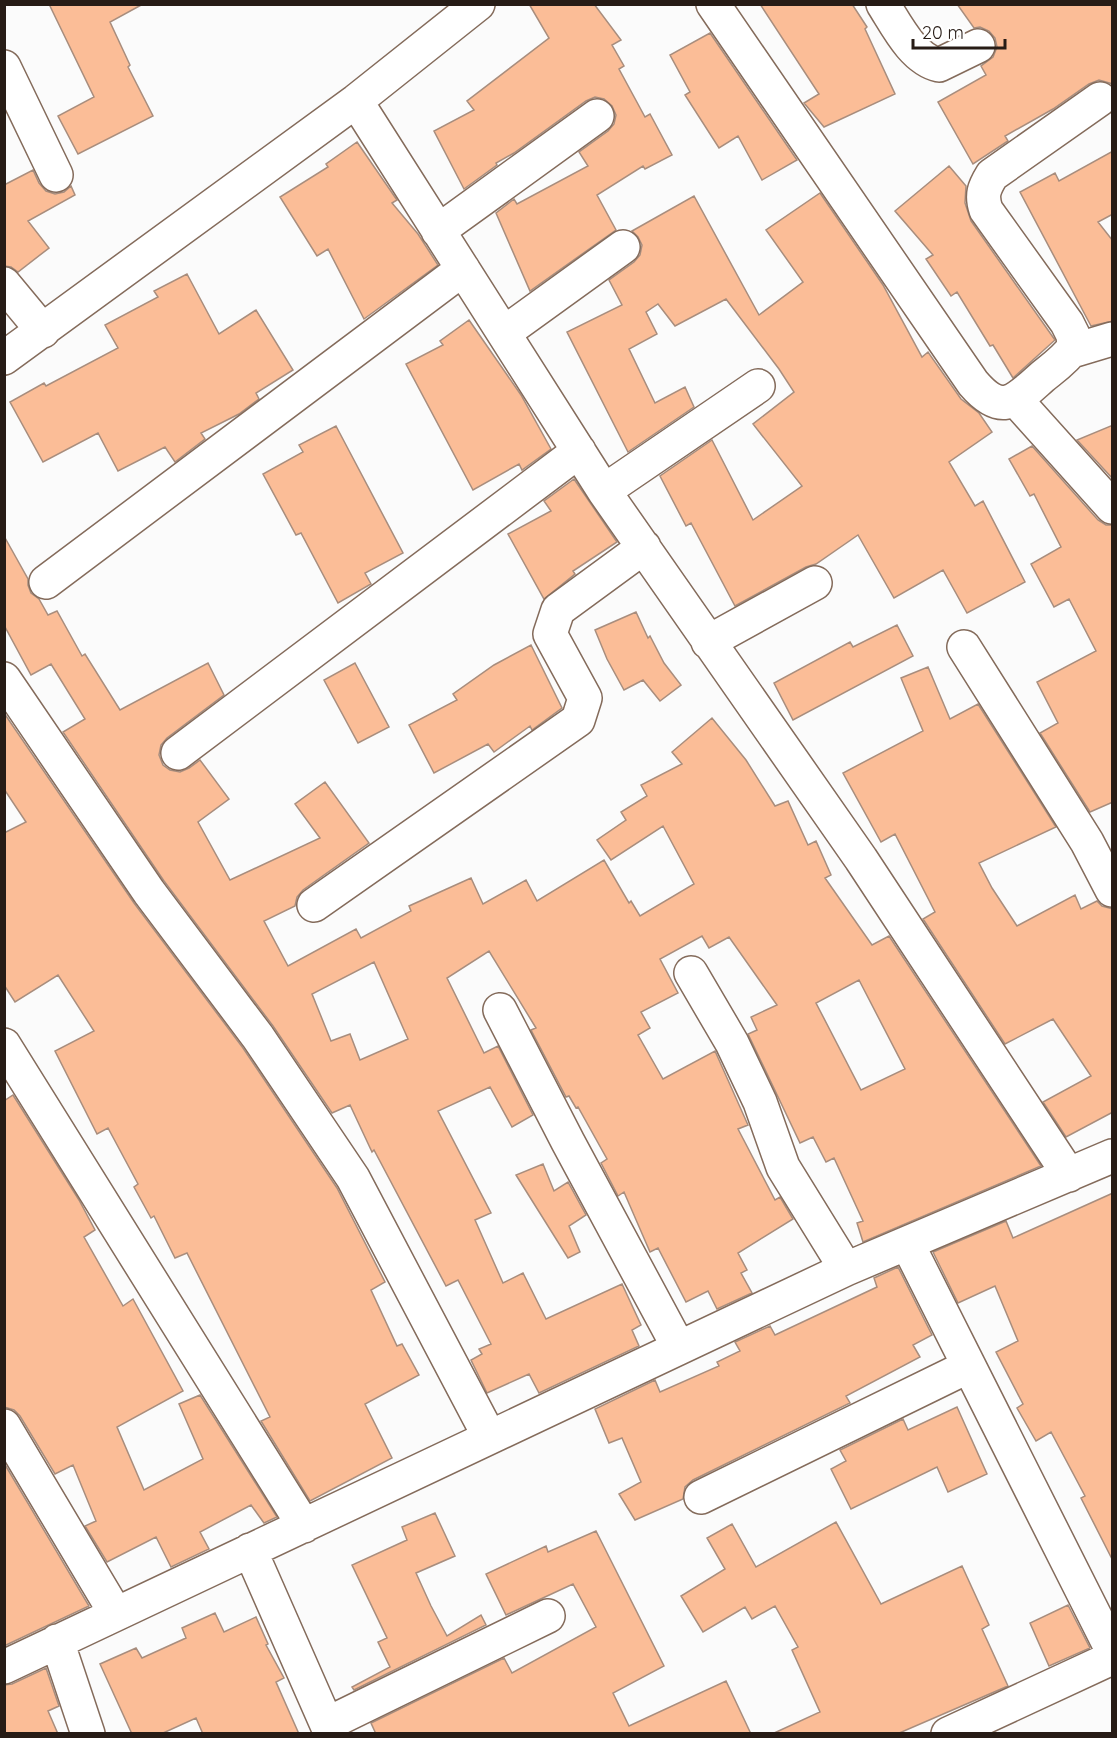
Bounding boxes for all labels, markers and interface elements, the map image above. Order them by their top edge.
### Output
scale bar [913,12,1004,50]
text: 20 m [922,21,964,44]

